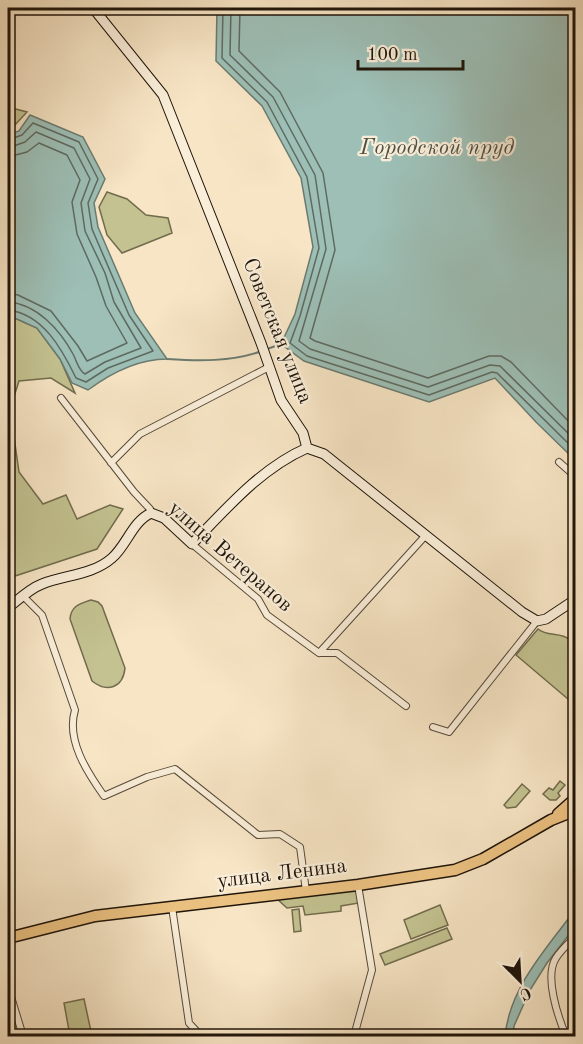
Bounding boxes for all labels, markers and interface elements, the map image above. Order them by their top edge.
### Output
scale bar [358,33,463,71]
text: 100 m [367,46,418,64]
water label: Городской пруд [359,137,514,159]
street label: Советская улица [238,255,316,407]
street label: улица Ветеранов [164,498,296,616]
street label: улица Ленина [216,856,348,892]
north arrow [490,951,550,1011]
text: С [517,983,533,1002]

